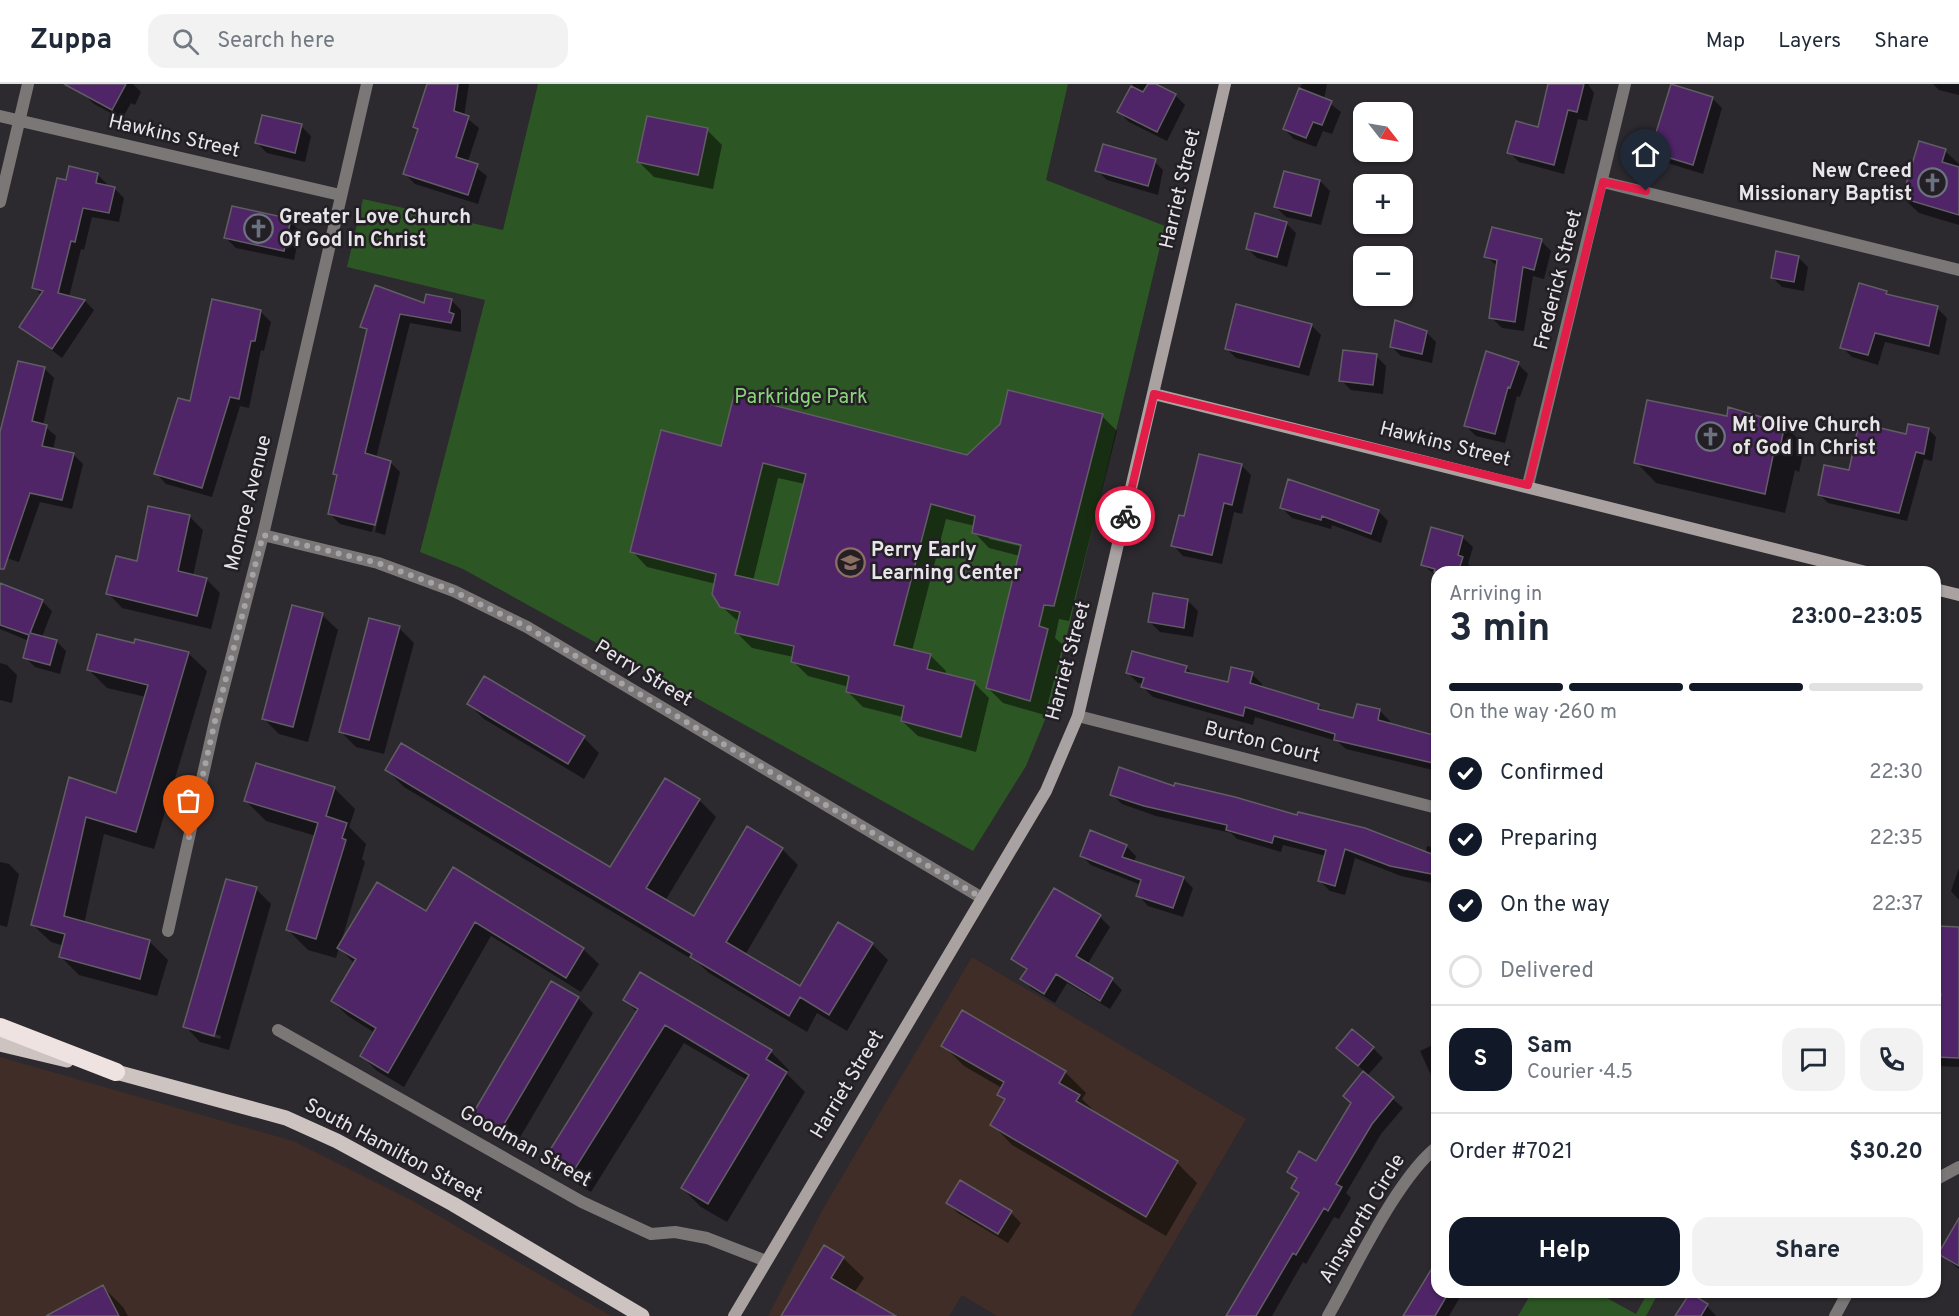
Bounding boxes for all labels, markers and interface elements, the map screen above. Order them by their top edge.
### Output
search box [148,14,568,68]
text: Zuppa [30,23,112,59]
icon: search [169,25,202,58]
text: Search here [217,28,335,55]
text: Map [1706,28,1745,55]
text: Layers [1778,28,1841,55]
text: Share [1874,28,1929,55]
north arrow [1353,102,1413,162]
map controls [1353,102,1413,306]
street label: Hawkins Street [106,109,242,165]
street label: Harriet Street [1155,126,1207,252]
pin [1620,129,1671,191]
icon: home [1629,138,1662,171]
place label: New Creed Missionary Baptist [1739,159,1912,208]
church icon: New Creed Missionary Baptist [1917,167,1949,199]
button: + [1353,174,1413,234]
place label: Greater Love Church Of God In Christ [279,205,471,254]
street label: Frederick Street [1529,207,1589,353]
church icon: Greater Love Church Of God In Christ [242,213,274,245]
button: − [1353,246,1413,306]
park label: Parkridge Park [734,385,868,411]
place label: Mt Olive Church of God In Christ [1732,413,1881,462]
street label: Hawkins Street [1377,416,1513,474]
church icon: Mt Olive Church of God In Christ [1695,421,1727,453]
street label: Monroe Avenue [220,432,278,574]
courier [1095,486,1155,546]
icon: bike [1109,500,1142,533]
place label: Perry Early Learning Center [871,538,1022,587]
school or university icon: Perry Early Learning Center [834,547,866,579]
text: Arriving in [1449,582,1542,608]
street label: Harriet Street [1041,598,1097,724]
text: 23:00–23:05 [1791,604,1923,631]
text: 3 min [1449,606,1550,655]
street label: Perry Street [589,635,697,713]
text: On the way · 260 m [1449,700,1617,726]
street label: Burton Court [1201,716,1323,770]
icon: check [1449,757,1482,790]
text: Confirmed [1500,760,1604,787]
text: 22:30 [1869,760,1923,786]
pin [163,775,214,837]
icon: bag [172,784,205,817]
icon: check [1449,823,1482,856]
text: Preparing [1500,826,1598,853]
text: 22:35 [1870,826,1923,852]
icon: check [1449,889,1482,922]
text: On the way [1500,892,1610,919]
text: 22:37 [1872,892,1923,918]
text: Delivered [1500,958,1594,985]
street label: Harriet Street [805,1026,891,1144]
button: chat [1782,1028,1845,1091]
button: phone [1860,1028,1923,1091]
text: Sam [1527,1033,1572,1060]
text: S [1474,1046,1487,1073]
text: Courier · 4.5 [1527,1060,1633,1086]
street label: South Hamilton Street [299,1093,487,1209]
street label: Goodman Street [454,1100,596,1194]
text: Order #7021 [1449,1139,1573,1166]
text: $30.20 [1849,1139,1923,1166]
street label: Ainsworth Circle [1314,1149,1412,1289]
button: Help [1449,1217,1680,1286]
button: Share [1692,1217,1923,1286]

